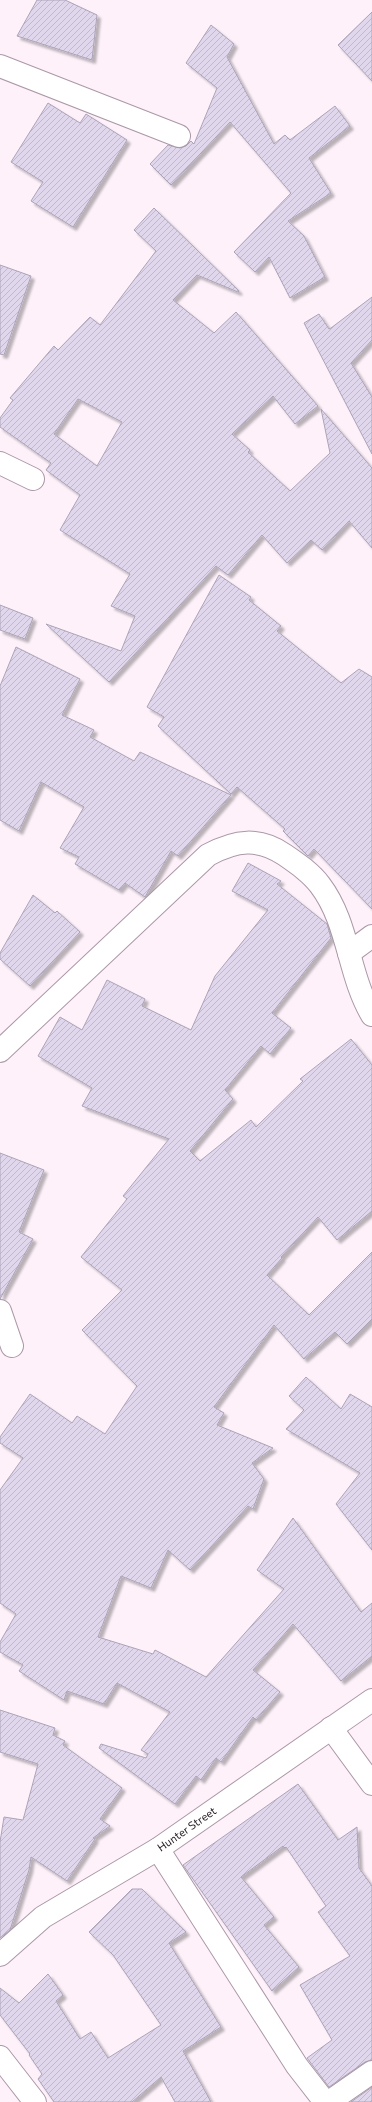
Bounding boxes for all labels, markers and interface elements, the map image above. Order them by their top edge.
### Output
street label: Hunter Street [155,1803,219,1854]

